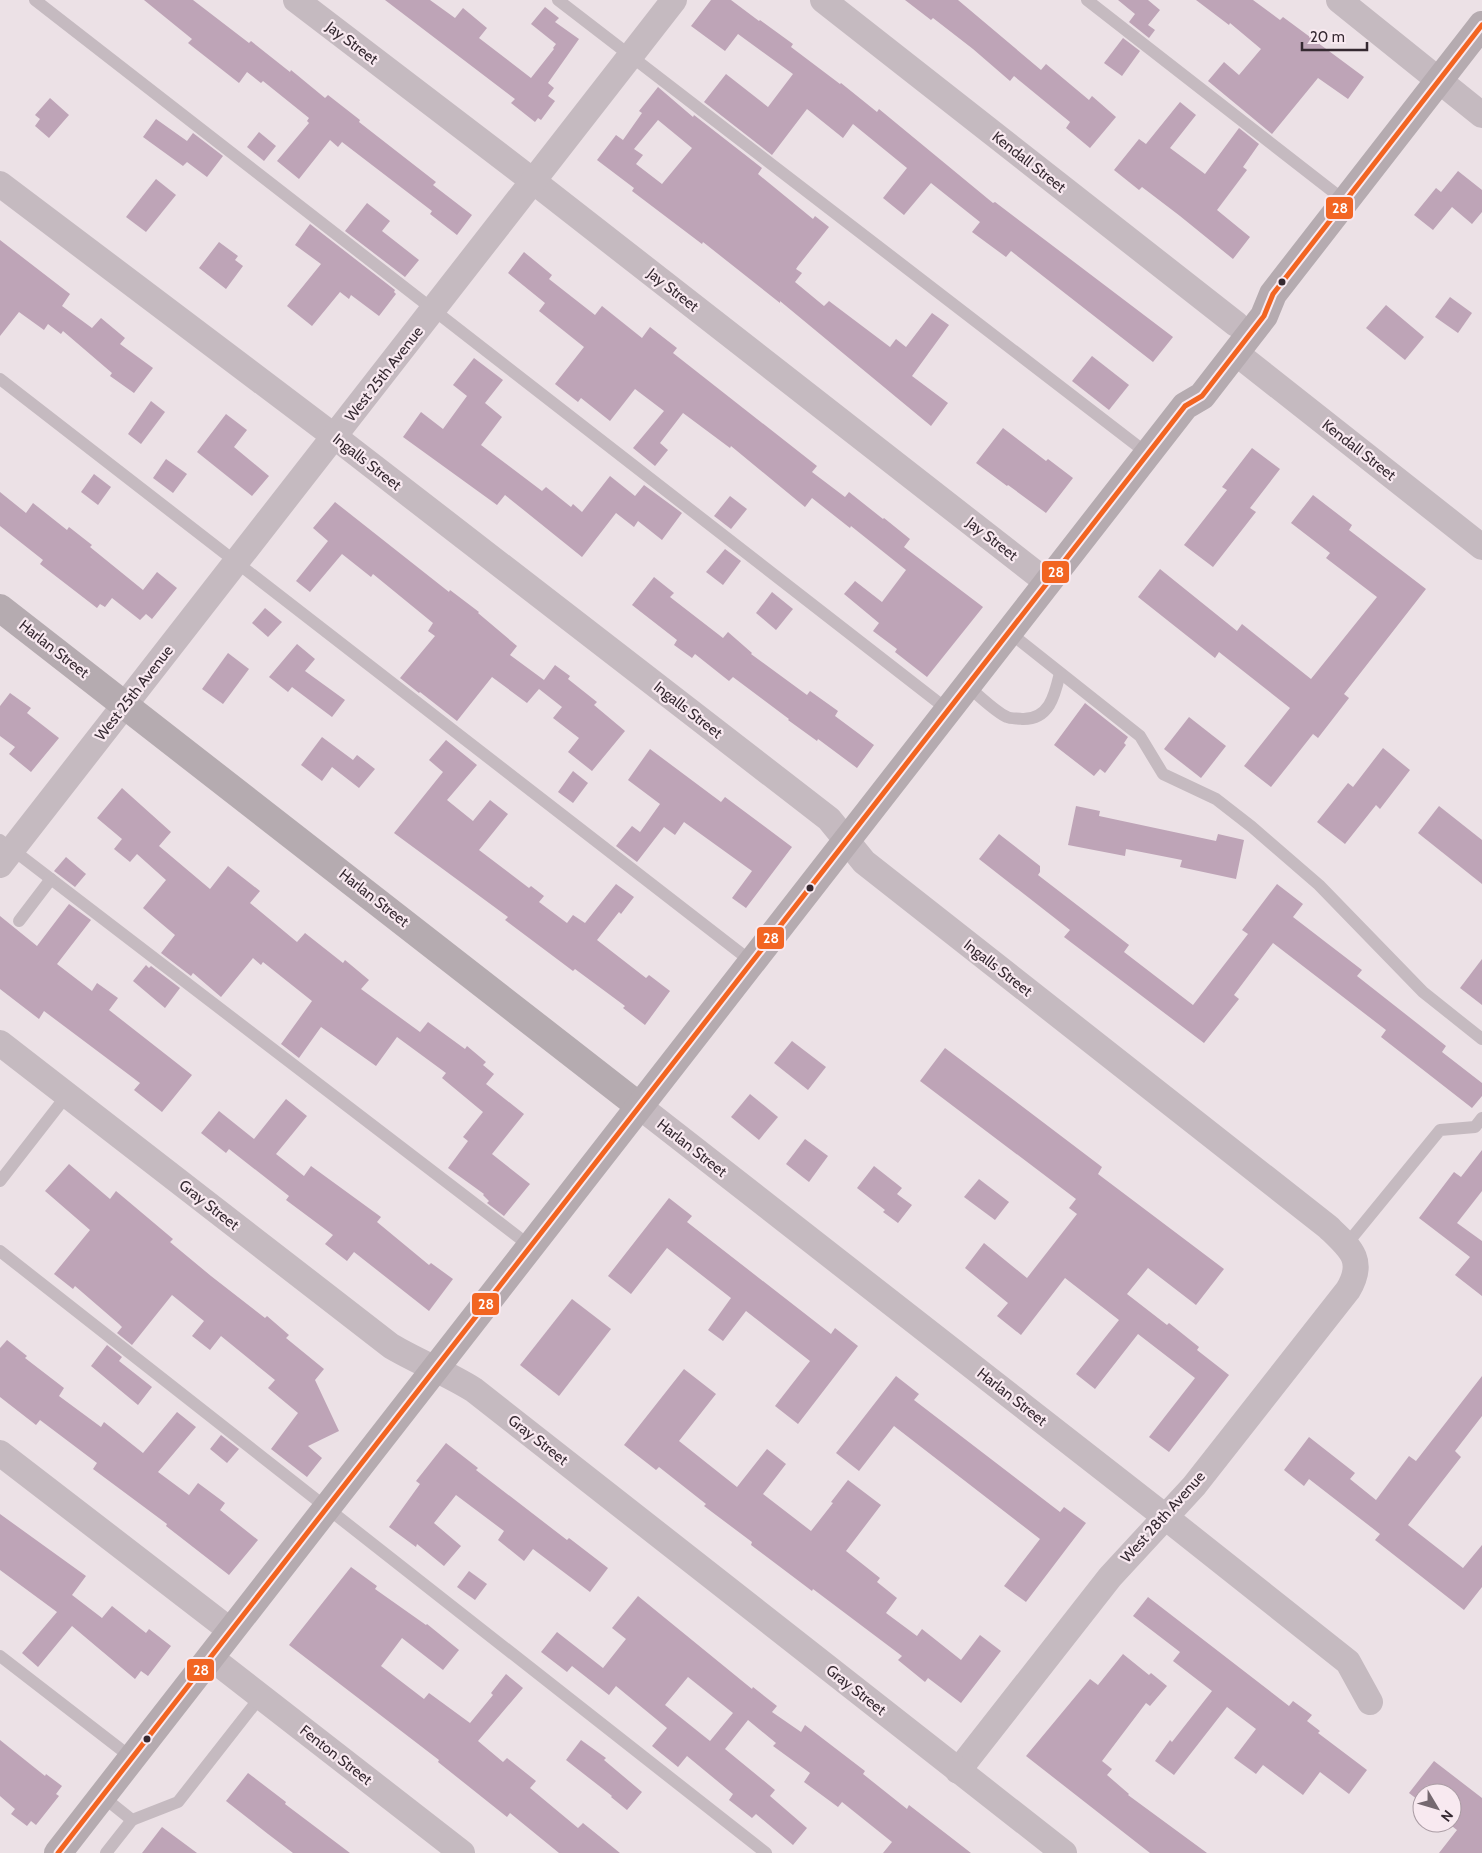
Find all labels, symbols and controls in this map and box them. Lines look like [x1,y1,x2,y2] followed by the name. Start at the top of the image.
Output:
[322,17,381,68] street label: Jay Street
[1302,20,1367,52] scale bar
[1310,28,1345,46] text: 20 m
[989,128,1069,196] street label: Kendall Street
[1325,196,1354,220] line badge: 28
[1332,199,1348,217] text: 28
[643,264,702,316] street label: Jay Street
[1277,277,1287,287] unlabelled marker
[341,322,427,425] street label: West 25th Avenue
[1319,416,1399,484] street label: Kendall Street
[329,430,405,494] street label: Ingalls Street
[962,513,1021,565] street label: Jay Street
[1041,560,1070,584] line badge: 28
[1048,563,1064,581] text: 28
[16,616,92,682] street label: Harlan Street
[91,641,177,744] street label: West 25th Avenue
[650,678,726,742] street label: Ingalls Street
[336,865,412,931] street label: Harlan Street
[805,883,815,893] unlabelled marker
[756,926,785,950] line badge: 28
[763,929,779,947] text: 28
[960,936,1036,1000] street label: Ingalls Street
[654,1115,730,1181] street label: Harlan Street
[175,1176,243,1234] street label: Gray Street
[471,1292,500,1316] line badge: 28
[478,1295,494,1313] text: 28
[974,1364,1050,1430] street label: Harlan Street
[504,1411,572,1469] street label: Gray Street
[1117,1467,1209,1566] street label: West 28th Avenue
[186,1658,215,1682] line badge: 28
[193,1661,209,1679] text: 28
[822,1661,890,1719] street label: Gray Street
[296,1721,376,1789] street label: Fenton Street
[142,1734,152,1744] unlabelled marker
[1412,1783,1462,1833] north arrow
[1437,1807,1457,1825] text: N

